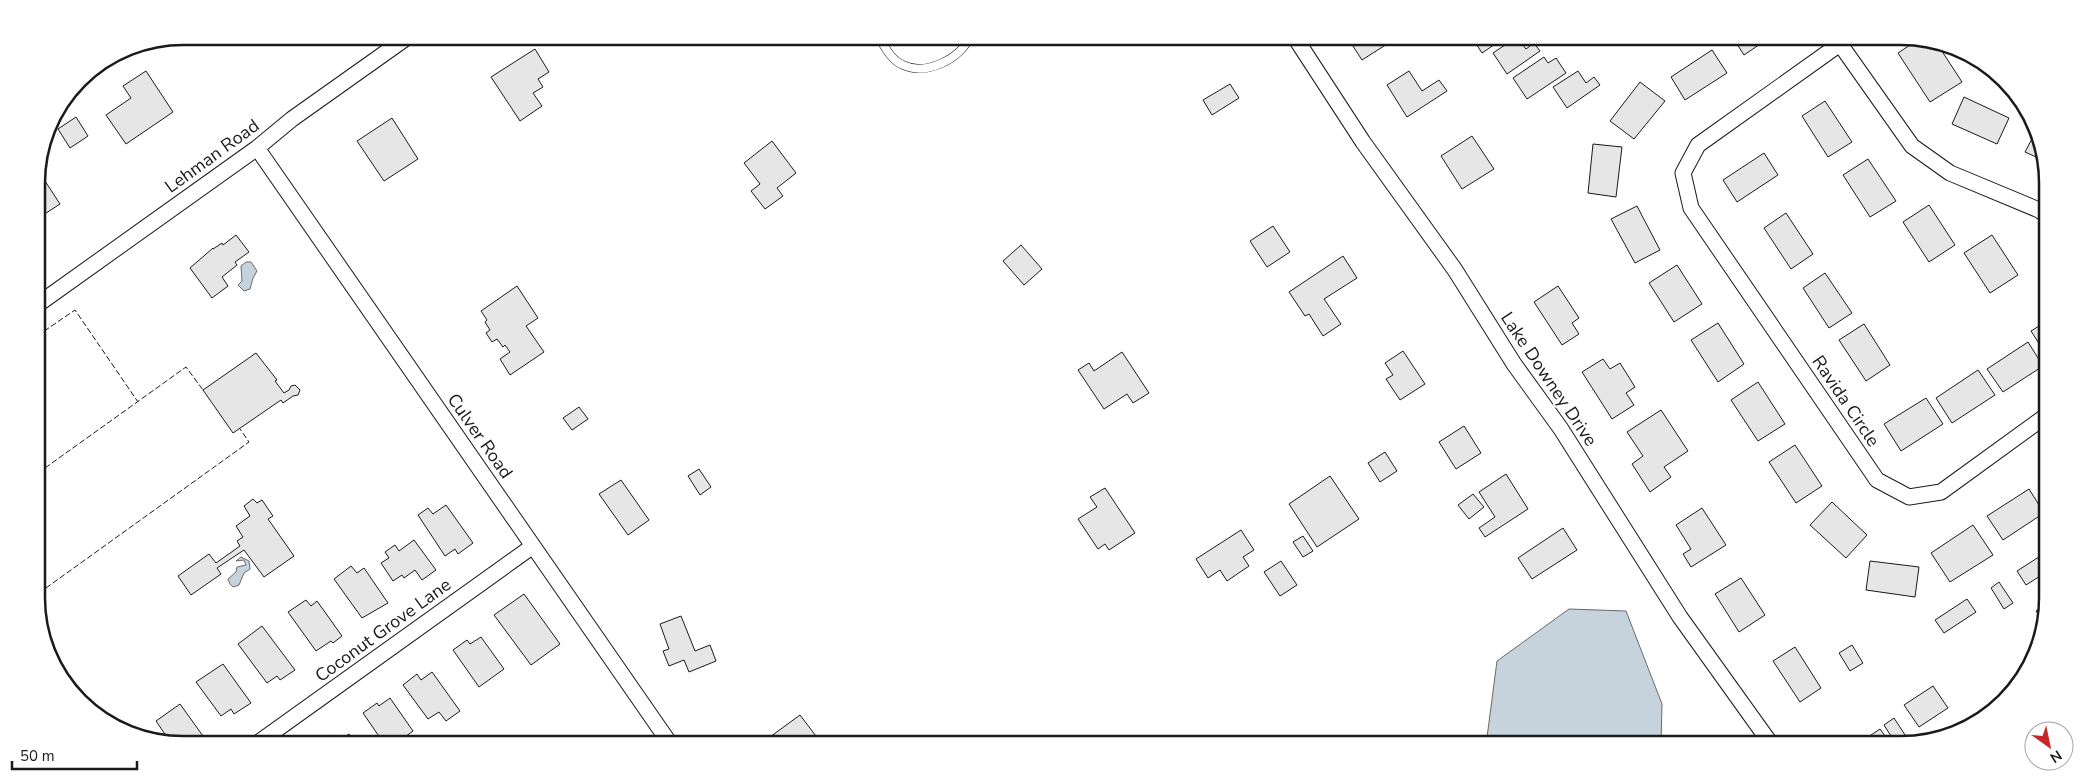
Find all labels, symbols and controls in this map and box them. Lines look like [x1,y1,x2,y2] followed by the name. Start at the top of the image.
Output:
[160,114,264,198] street label: Lehman Road
[1495,307,1603,451] street label: Lake Downey Drive
[1807,351,1885,451] street label: Ravida Circle
[442,389,518,483] street label: Culver Road
[310,572,456,688] street label: Coconut Grove Lane
[2024,721,2074,771] north arrow
[12,738,138,770] scale bar
[20,746,55,766] text: 50 m
[2046,746,2065,767] text: N

